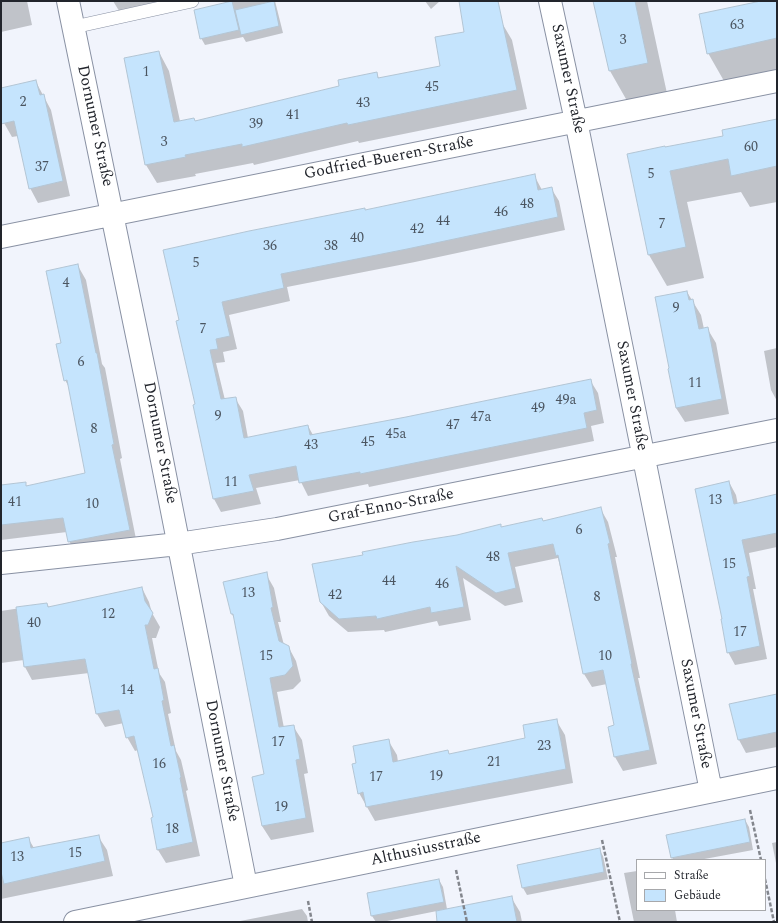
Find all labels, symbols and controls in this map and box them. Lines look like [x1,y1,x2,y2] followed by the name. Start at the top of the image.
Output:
[730,18,744,34] house number: 63
[546,22,588,136] street label: Saxumer Straße
[620,33,626,49] house number: 3
[72,63,116,189] street label: Dornumer Straße
[143,65,149,81] house number: 1
[425,80,439,96] house number: 45
[20,95,26,111] house number: 2
[356,96,370,112] house number: 43
[286,108,300,124] house number: 41
[249,117,263,133] house number: 39
[303,133,475,185] street label: Godfried-Bueren-Straße
[161,135,167,151] house number: 3
[744,140,758,156] house number: 60
[35,160,49,176] house number: 37
[648,167,654,183] house number: 5
[520,197,534,213] house number: 48
[494,205,508,221] house number: 46
[436,214,450,230] house number: 44
[659,217,665,233] house number: 7
[410,222,424,238] house number: 42
[350,231,364,247] house number: 40
[263,239,277,255] house number: 36
[324,239,338,255] house number: 38
[193,256,199,272] house number: 5
[63,276,69,292] house number: 4
[673,301,679,317] house number: 9
[200,322,206,338] house number: 7
[611,339,651,453] street label: Saxumer Straße
[78,355,84,371] house number: 6
[688,376,702,392] house number: 11
[138,380,180,506] street label: Dornumer Straße
[556,393,576,409] house number: 49a
[531,401,545,417] house number: 49
[215,409,221,425] house number: 9
[471,410,491,426] house number: 47a
[446,418,460,434] house number: 47
[91,422,97,438] house number: 8
[386,427,406,443] house number: 45a
[361,435,375,451] house number: 45
[304,438,318,454] house number: 43
[224,475,238,491] house number: 11
[327,485,455,529] street label: Graf-Enno-Straße
[708,493,722,509] house number: 13
[8,495,22,511] house number: 41
[85,497,99,513] house number: 10
[576,523,582,539] house number: 6
[486,550,500,566] house number: 48
[722,557,736,573] house number: 15
[382,574,396,590] house number: 44
[435,577,449,593] house number: 46
[241,586,255,602] house number: 13
[328,588,342,604] house number: 42
[594,590,600,606] house number: 8
[101,607,115,623] house number: 12
[27,616,41,632] house number: 40
[733,625,747,641] house number: 17
[259,649,273,665] house number: 15
[598,649,612,665] house number: 10
[675,657,715,771] street label: Saxumer Straße
[120,683,134,699] house number: 14
[200,698,242,824] street label: Dornumer Straße
[271,735,285,751] house number: 17
[537,739,551,755] house number: 23
[487,755,501,771] house number: 21
[152,757,166,773] house number: 16
[429,769,443,785] house number: 19
[369,770,383,786] house number: 17
[274,800,288,816] house number: 19
[165,822,179,838] house number: 18
[369,829,483,871] street label: Althusiusstraße
[68,846,82,862] house number: 15
[10,850,24,866] house number: 13
[636,859,766,911] legend
[674,866,709,885] text: Straße
[674,886,721,905] text: Gebäude

